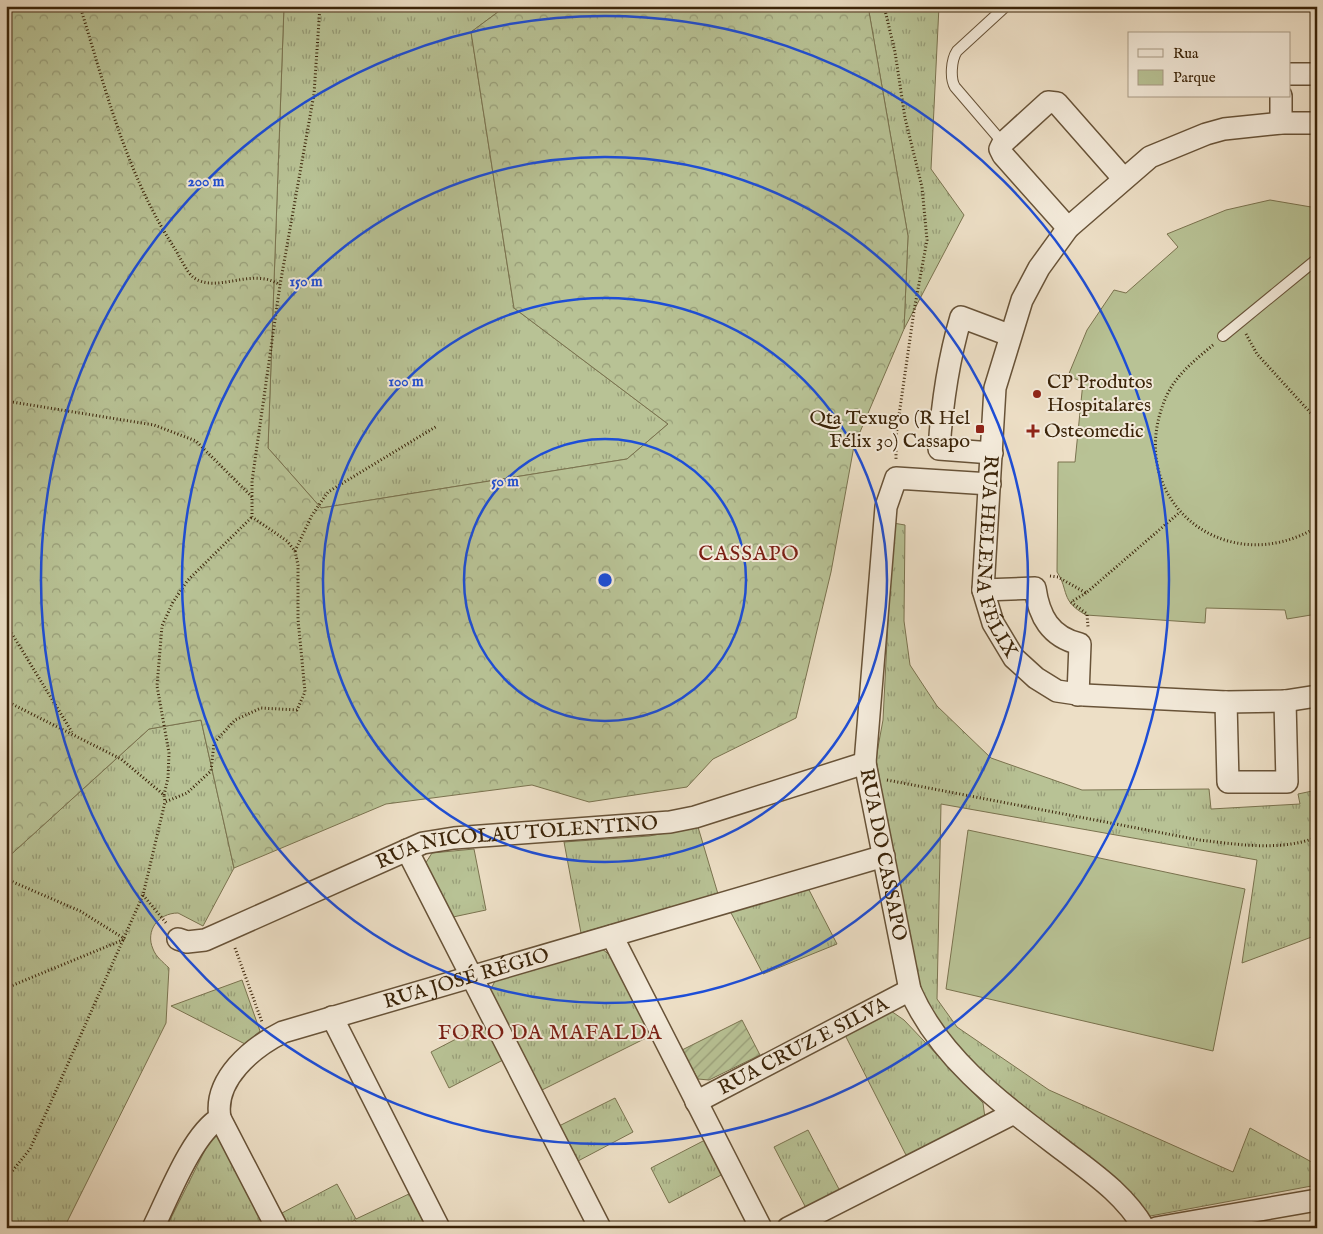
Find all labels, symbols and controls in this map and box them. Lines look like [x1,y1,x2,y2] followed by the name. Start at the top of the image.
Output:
[1128,32,1290,98] legend
[1173,44,1199,63] text: Rua
[1173,68,1216,87] text: Parque
[188,172,225,191] text: 200 m
[289,272,323,291] text: 150 m
[1047,370,1153,418] place label: CP Produtos Hospitalares
[388,372,424,391] text: 100 m
[1031,388,1043,400] marker: CP Produtos Hospitalares
[810,406,971,454] place label: Qta Texugo (R Hel Félix 30) Cassapo
[1044,419,1144,444] place label: Osteomedic
[974,423,986,435] marker: Qta Texugo (R Hel Félix 30) Cassapo
[1026,424,1040,438] marker: Osteomedic
[970,454,1023,662] street label: RUA HELENA FÉLIX
[491,472,519,491] text: 50 m
[698,541,800,568] district label: CASSAPO
[596,571,614,589] centre of rings
[854,766,912,943] street label: RUA DO CASSAPO
[372,810,659,875] street label: RUA NICOLAU TOLENTINO
[381,942,552,1014] street label: RUA JOSÉ RÉGIO
[714,991,893,1101] street label: RUA CRUZ E SILVA
[438,1020,662,1047] district label: FORO DA MAFALDA

